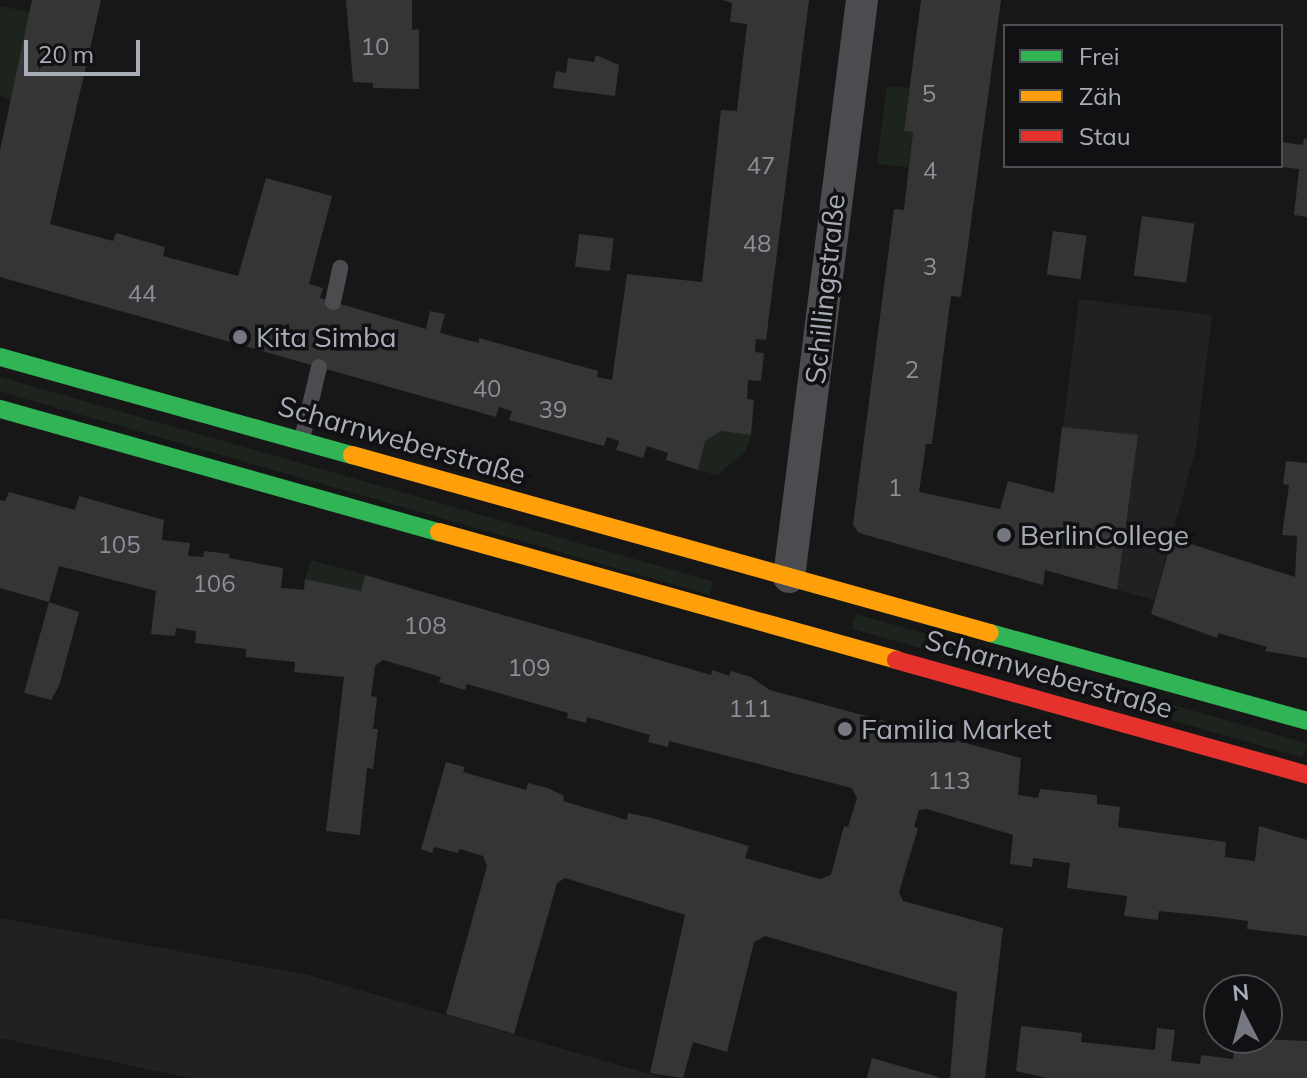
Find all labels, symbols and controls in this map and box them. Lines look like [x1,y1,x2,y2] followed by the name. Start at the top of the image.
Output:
[28,24,144,74] scale bar
[1003,24,1283,168] legend
[361,33,389,61] house number: 10
[38,39,94,69] text: 20 m
[1079,41,1120,71] text: Frei
[922,80,936,108] house number: 5
[1079,81,1122,111] text: Zäh
[1079,121,1131,151] text: Stau
[747,152,775,180] house number: 47
[923,157,937,185] house number: 4
[798,192,852,386] street label: Schillingstraße
[743,230,771,258] house number: 48
[923,253,937,281] house number: 3
[128,280,156,308] house number: 44
[256,320,397,354] place label: Kita Simba
[231,328,249,346] marker: Kita Simba
[905,356,919,384] house number: 2
[473,375,501,403] house number: 40
[274,389,530,491] street label: Scharnweberstraße
[539,396,567,424] house number: 39
[888,474,902,502] house number: 1
[1020,518,1189,552] place label: BerlinCollege
[995,526,1013,544] marker: BerlinCollege
[97,531,141,559] house number: 105
[192,570,236,598] house number: 106
[403,612,447,640] house number: 108
[921,623,1177,725] street label: Scharnweberstraße
[507,654,551,682] house number: 109
[728,695,772,723] house number: 111
[861,712,1052,746] place label: Familia Market
[836,720,854,738] marker: Familia Market
[927,767,971,795] house number: 113
[1203,974,1283,1054] north arrow
[1231,977,1250,1007] text: N

